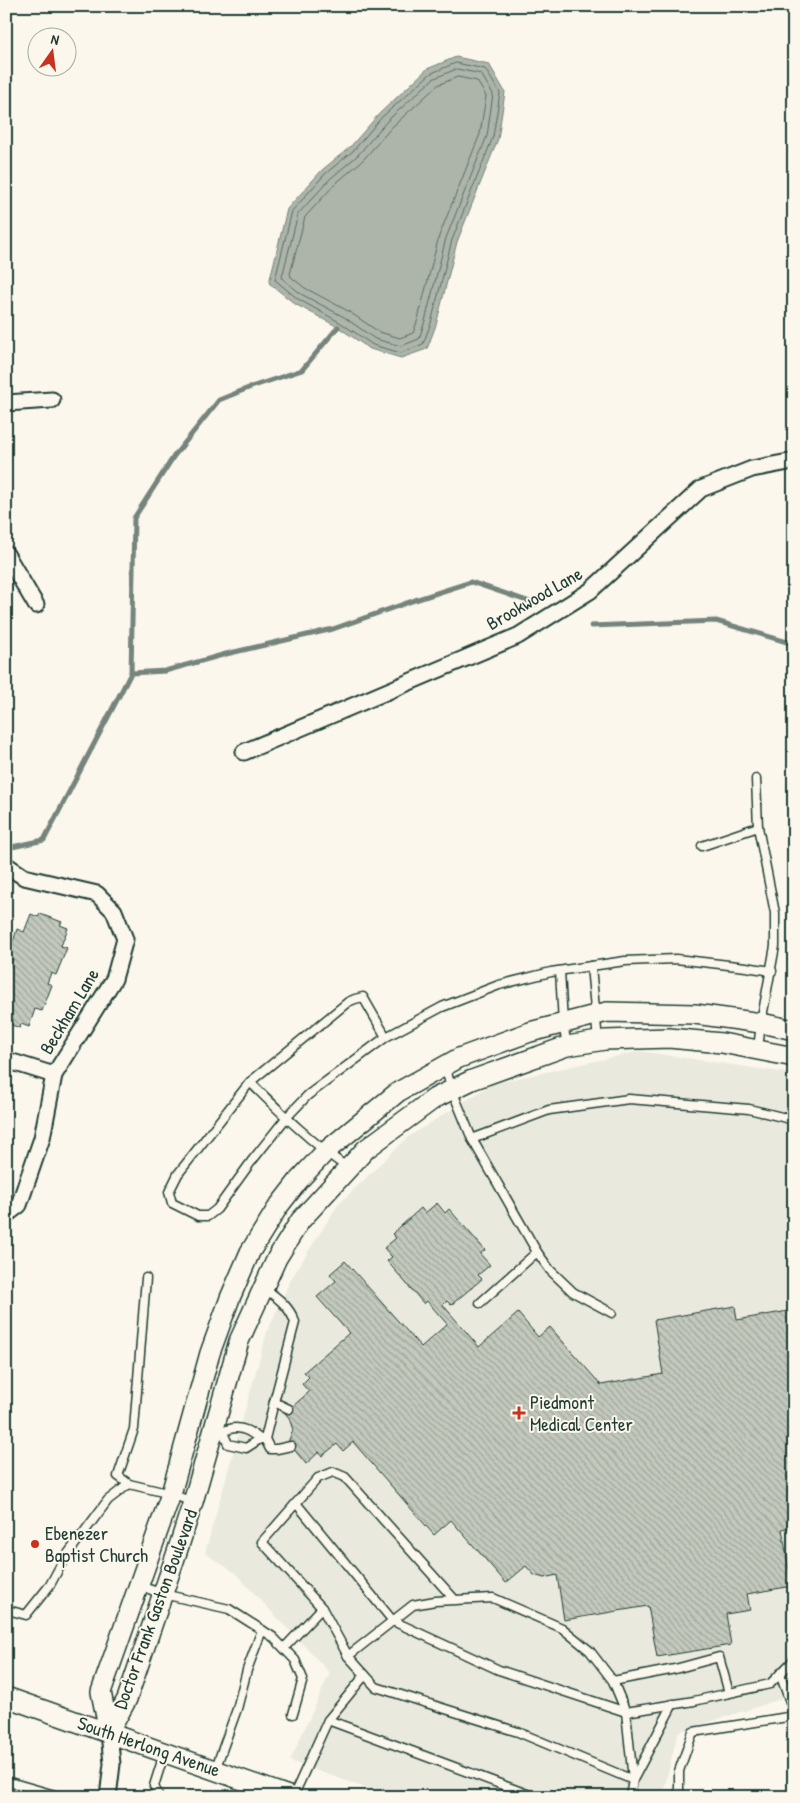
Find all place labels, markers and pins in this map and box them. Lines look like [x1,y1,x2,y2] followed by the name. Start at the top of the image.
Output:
[530,1389,633,1437] place label: Piedmont Medical Center
[512,1406,526,1420] marker: Piedmont Medical Center
[45,1520,148,1568] place label: Ebenezer Baptist Church
[29,1538,41,1550] marker: Ebenezer Baptist Church

